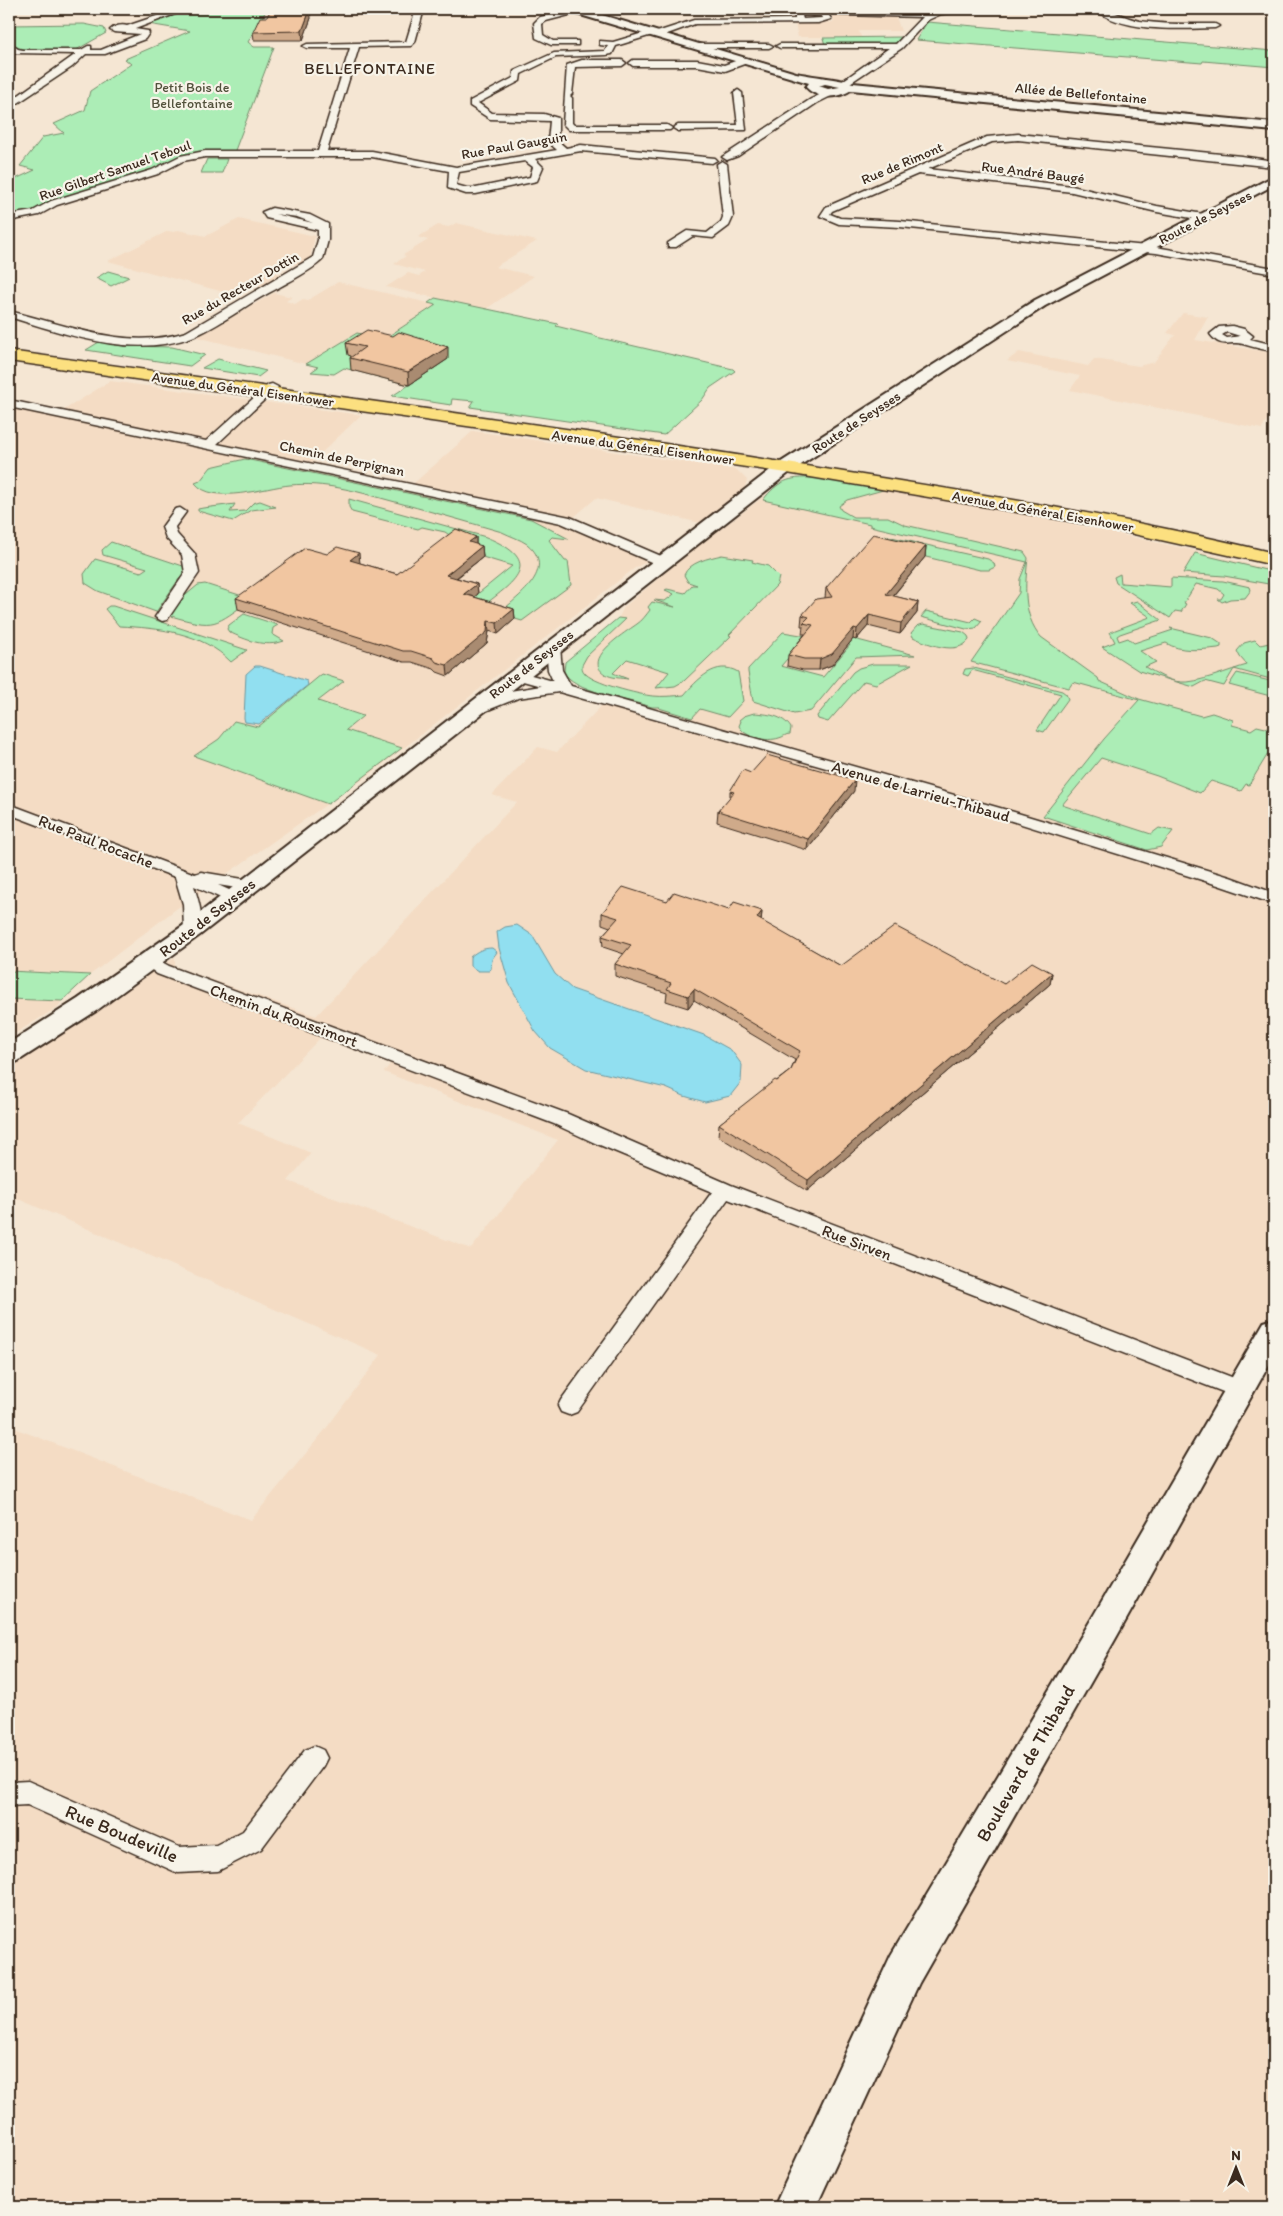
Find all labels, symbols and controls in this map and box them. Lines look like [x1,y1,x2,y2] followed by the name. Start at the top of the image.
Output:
[304,59,436,78] district label: BELLEFONTAINE
[151,79,233,112] park label: Petit Bois de Bellefontaine
[1014,79,1148,108] street label: Allée de Bellefontaine
[460,128,568,163] street label: Rue Paul Gauguin
[37,136,193,204] street label: Rue Gilbert Samuel Teboul
[859,139,946,188] street label: Rue de Rimont
[980,158,1086,187] street label: Rue André Baugé
[1156,187,1255,248] street label: Route de Seysses
[179,248,302,329] street label: Rue du Recteur Dottin
[151,368,336,411] street label: Avenue du Général Eisenhower
[809,387,904,457] street label: Route de Seysses
[551,426,736,469] street label: Avenue du Général Eisenhower
[278,437,406,480] street label: Chemin de Perpignan
[951,487,1136,536] street label: Avenue du Général Eisenhower
[486,626,577,703] street label: Route de Seysses
[830,757,1012,826] street label: Avenue de Larrieu-Thibaud
[36,811,156,872] street label: Rue Paul Rocache
[155,874,259,961] street label: Route de Seysses
[207,980,360,1051] street label: Chemin du Roussimort
[819,1220,894,1264] street label: Rue Sirven
[971,1681,1080,1846] street label: Boulevard de Thibaud
[62,1799,182,1868] street label: Rue Boudeville
[1210,2144,1260,2194] north arrow
[1231,2147,1241,2164] text: N

